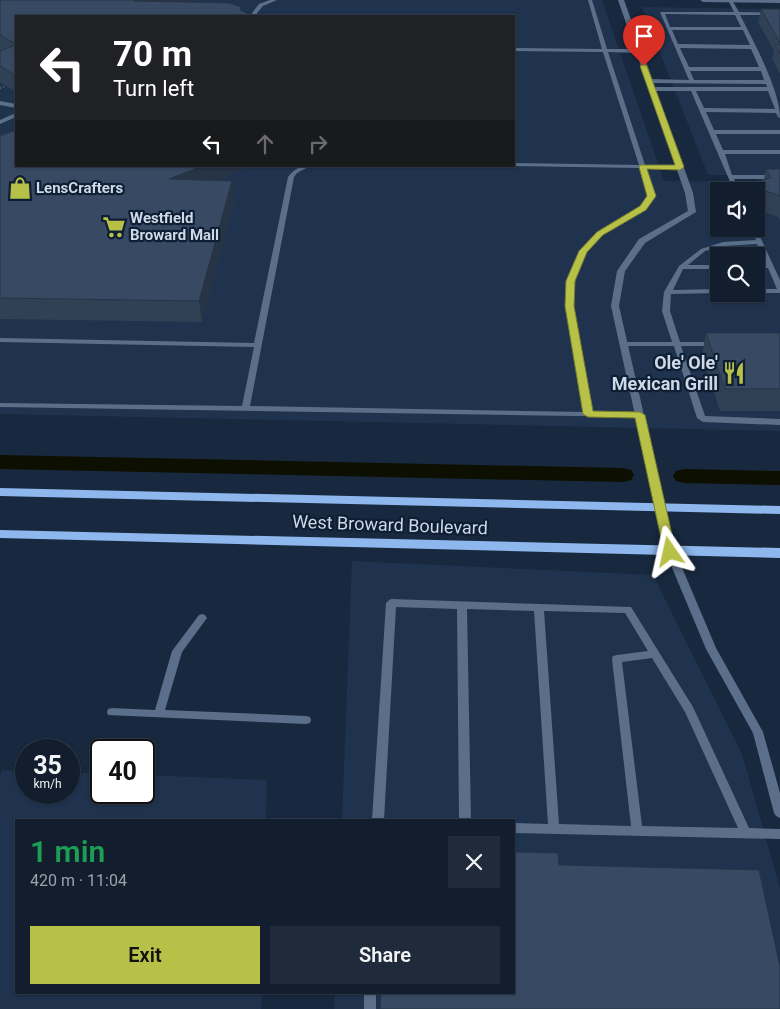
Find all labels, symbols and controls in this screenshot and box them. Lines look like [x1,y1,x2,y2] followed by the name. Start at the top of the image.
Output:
[623,15,665,66] pin
[630,22,658,50] icon: arrive
[113,34,192,75] text: 70 m
[30,35,95,100] icon: left
[113,76,194,101] text: Turn left
[198,130,226,158] icon: left
[251,130,279,158] icon: ahead
[304,130,332,158] icon: right
[7,175,33,201] shop icon: LensCrafters
[36,179,123,197] place label: LensCrafters
[710,182,765,302] map controls
[710,182,765,237] button: sound
[130,209,219,244] place label: Westfield Broward Mall
[101,214,127,240] supermarket icon: Westfield Broward Mall
[710,247,765,302] button: search
[612,352,718,394] place label: Ole' Ole' Mexican Grill
[721,360,747,386] restaurant icon: Ole' Ole' Mexican Grill
[292,511,488,538] street label: West Broward Boulevard
[643,525,695,577] position arrow
[90,739,155,804] speed limit sign: 40
[33,751,62,780] text: 35
[33,777,62,791] text: km/h
[30,834,105,869] text: 1 min
[448,836,500,888] button: close
[30,871,127,890] text: 420 m · 11:04
[30,926,260,984] button: Exit
[270,926,500,984] button: Share

